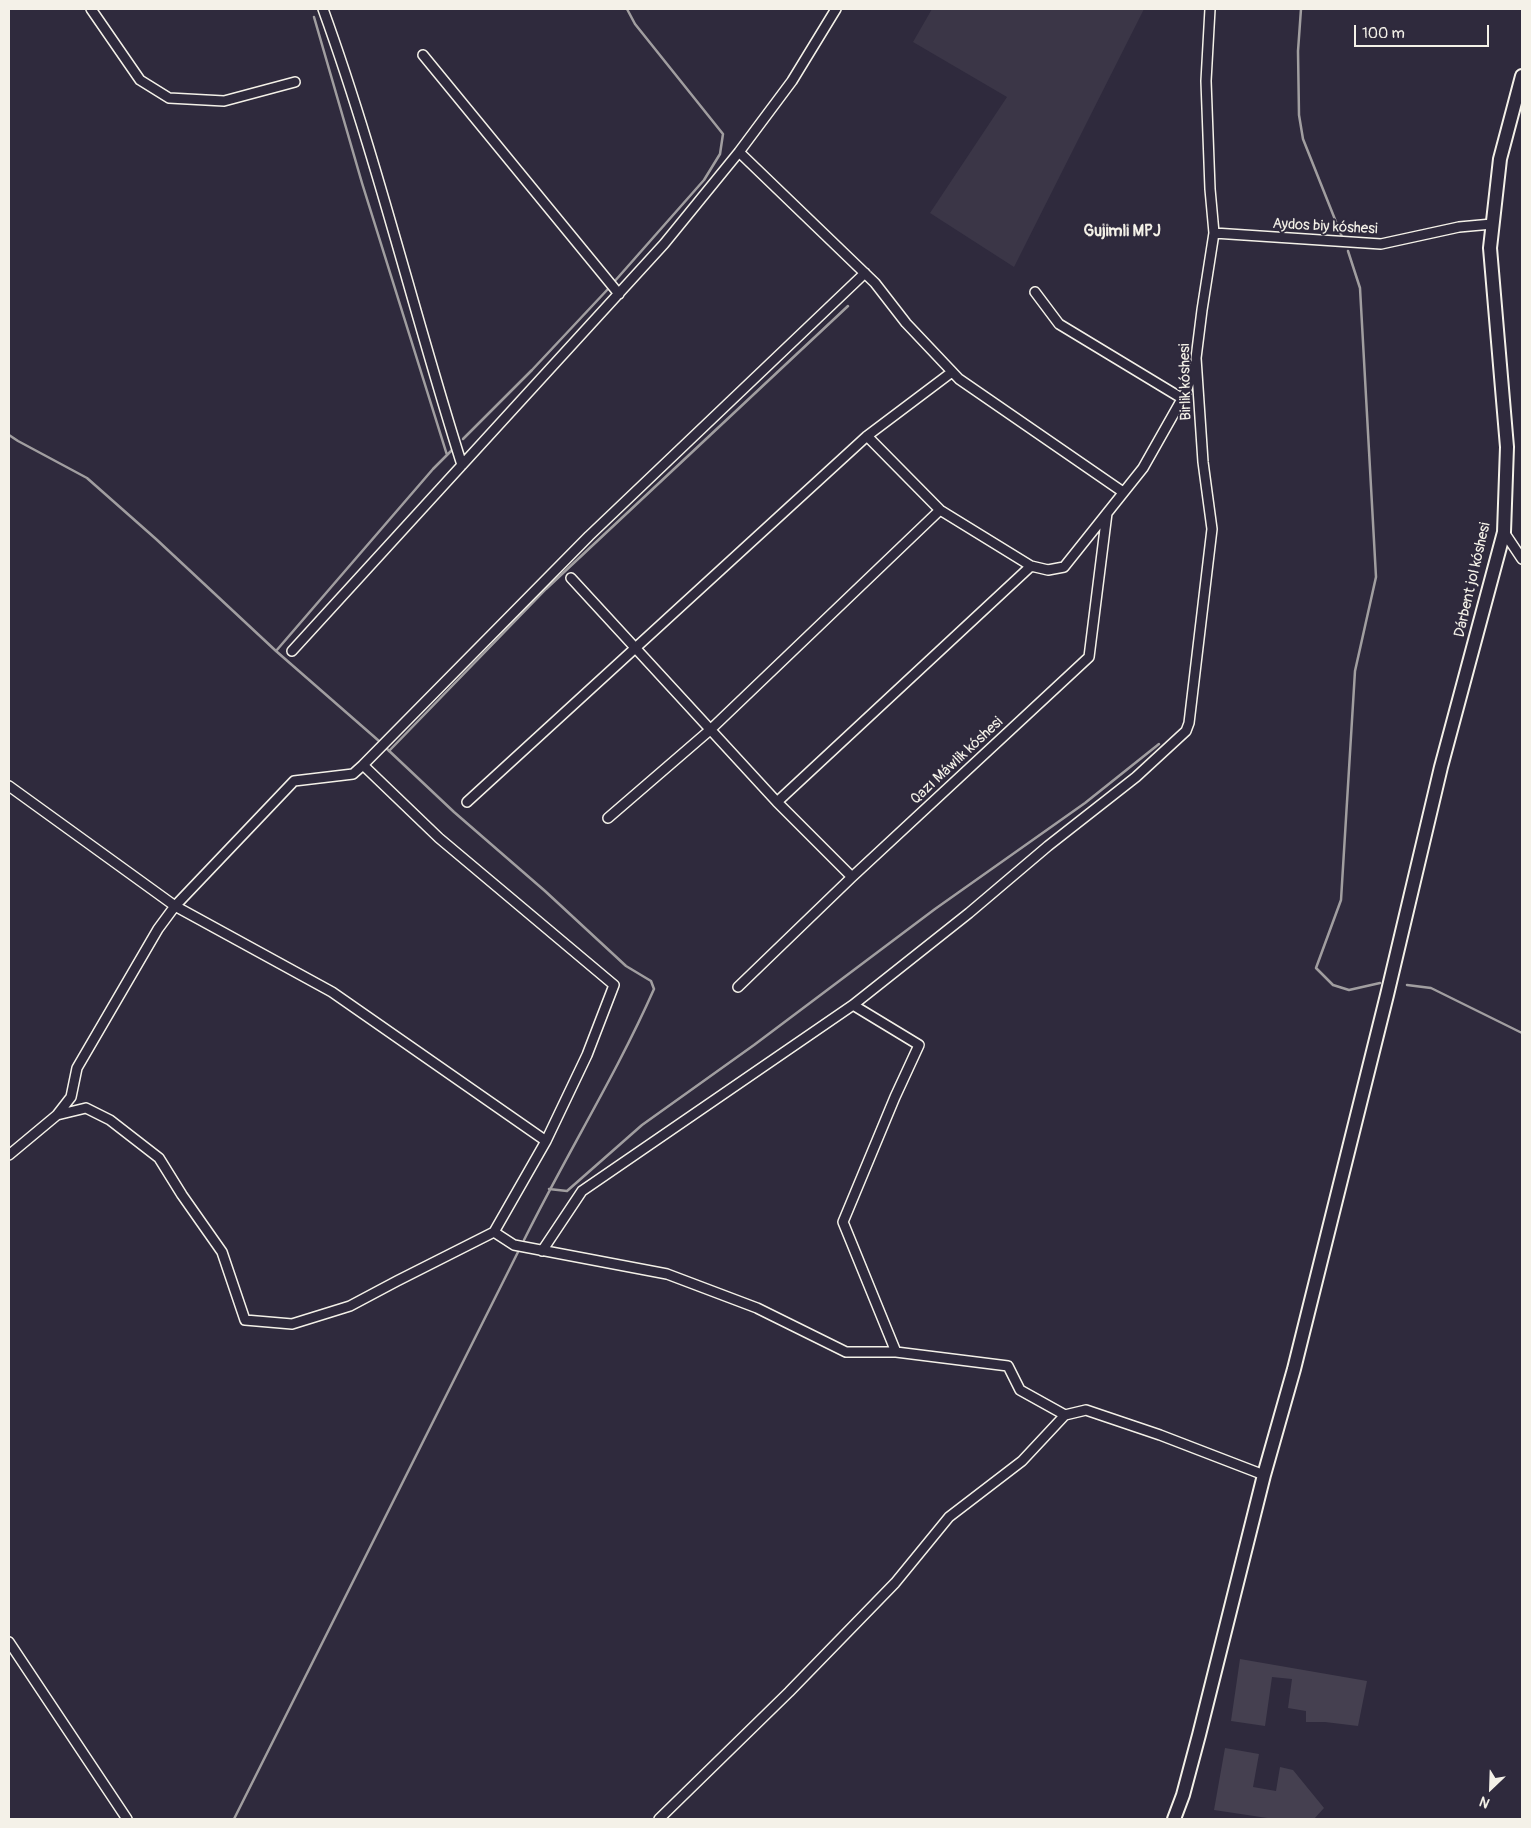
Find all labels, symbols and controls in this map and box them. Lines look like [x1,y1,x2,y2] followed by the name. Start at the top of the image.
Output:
[1356,15,1491,47] scale bar
[1362,24,1405,43] text: 100 m
[1272,215,1378,239] street label: Aydos biy kóshesi
[1083,222,1161,242] district label: Gujimli MPJ
[1176,343,1196,421] street label: Birlik kóshesi
[1451,521,1495,639] street label: Dárbent jol kóshesi
[907,714,1007,808] street label: Qazı Máwlik kóshesi
[1466,1763,1516,1813] north arrow
[1477,1792,1492,1812] text: N

